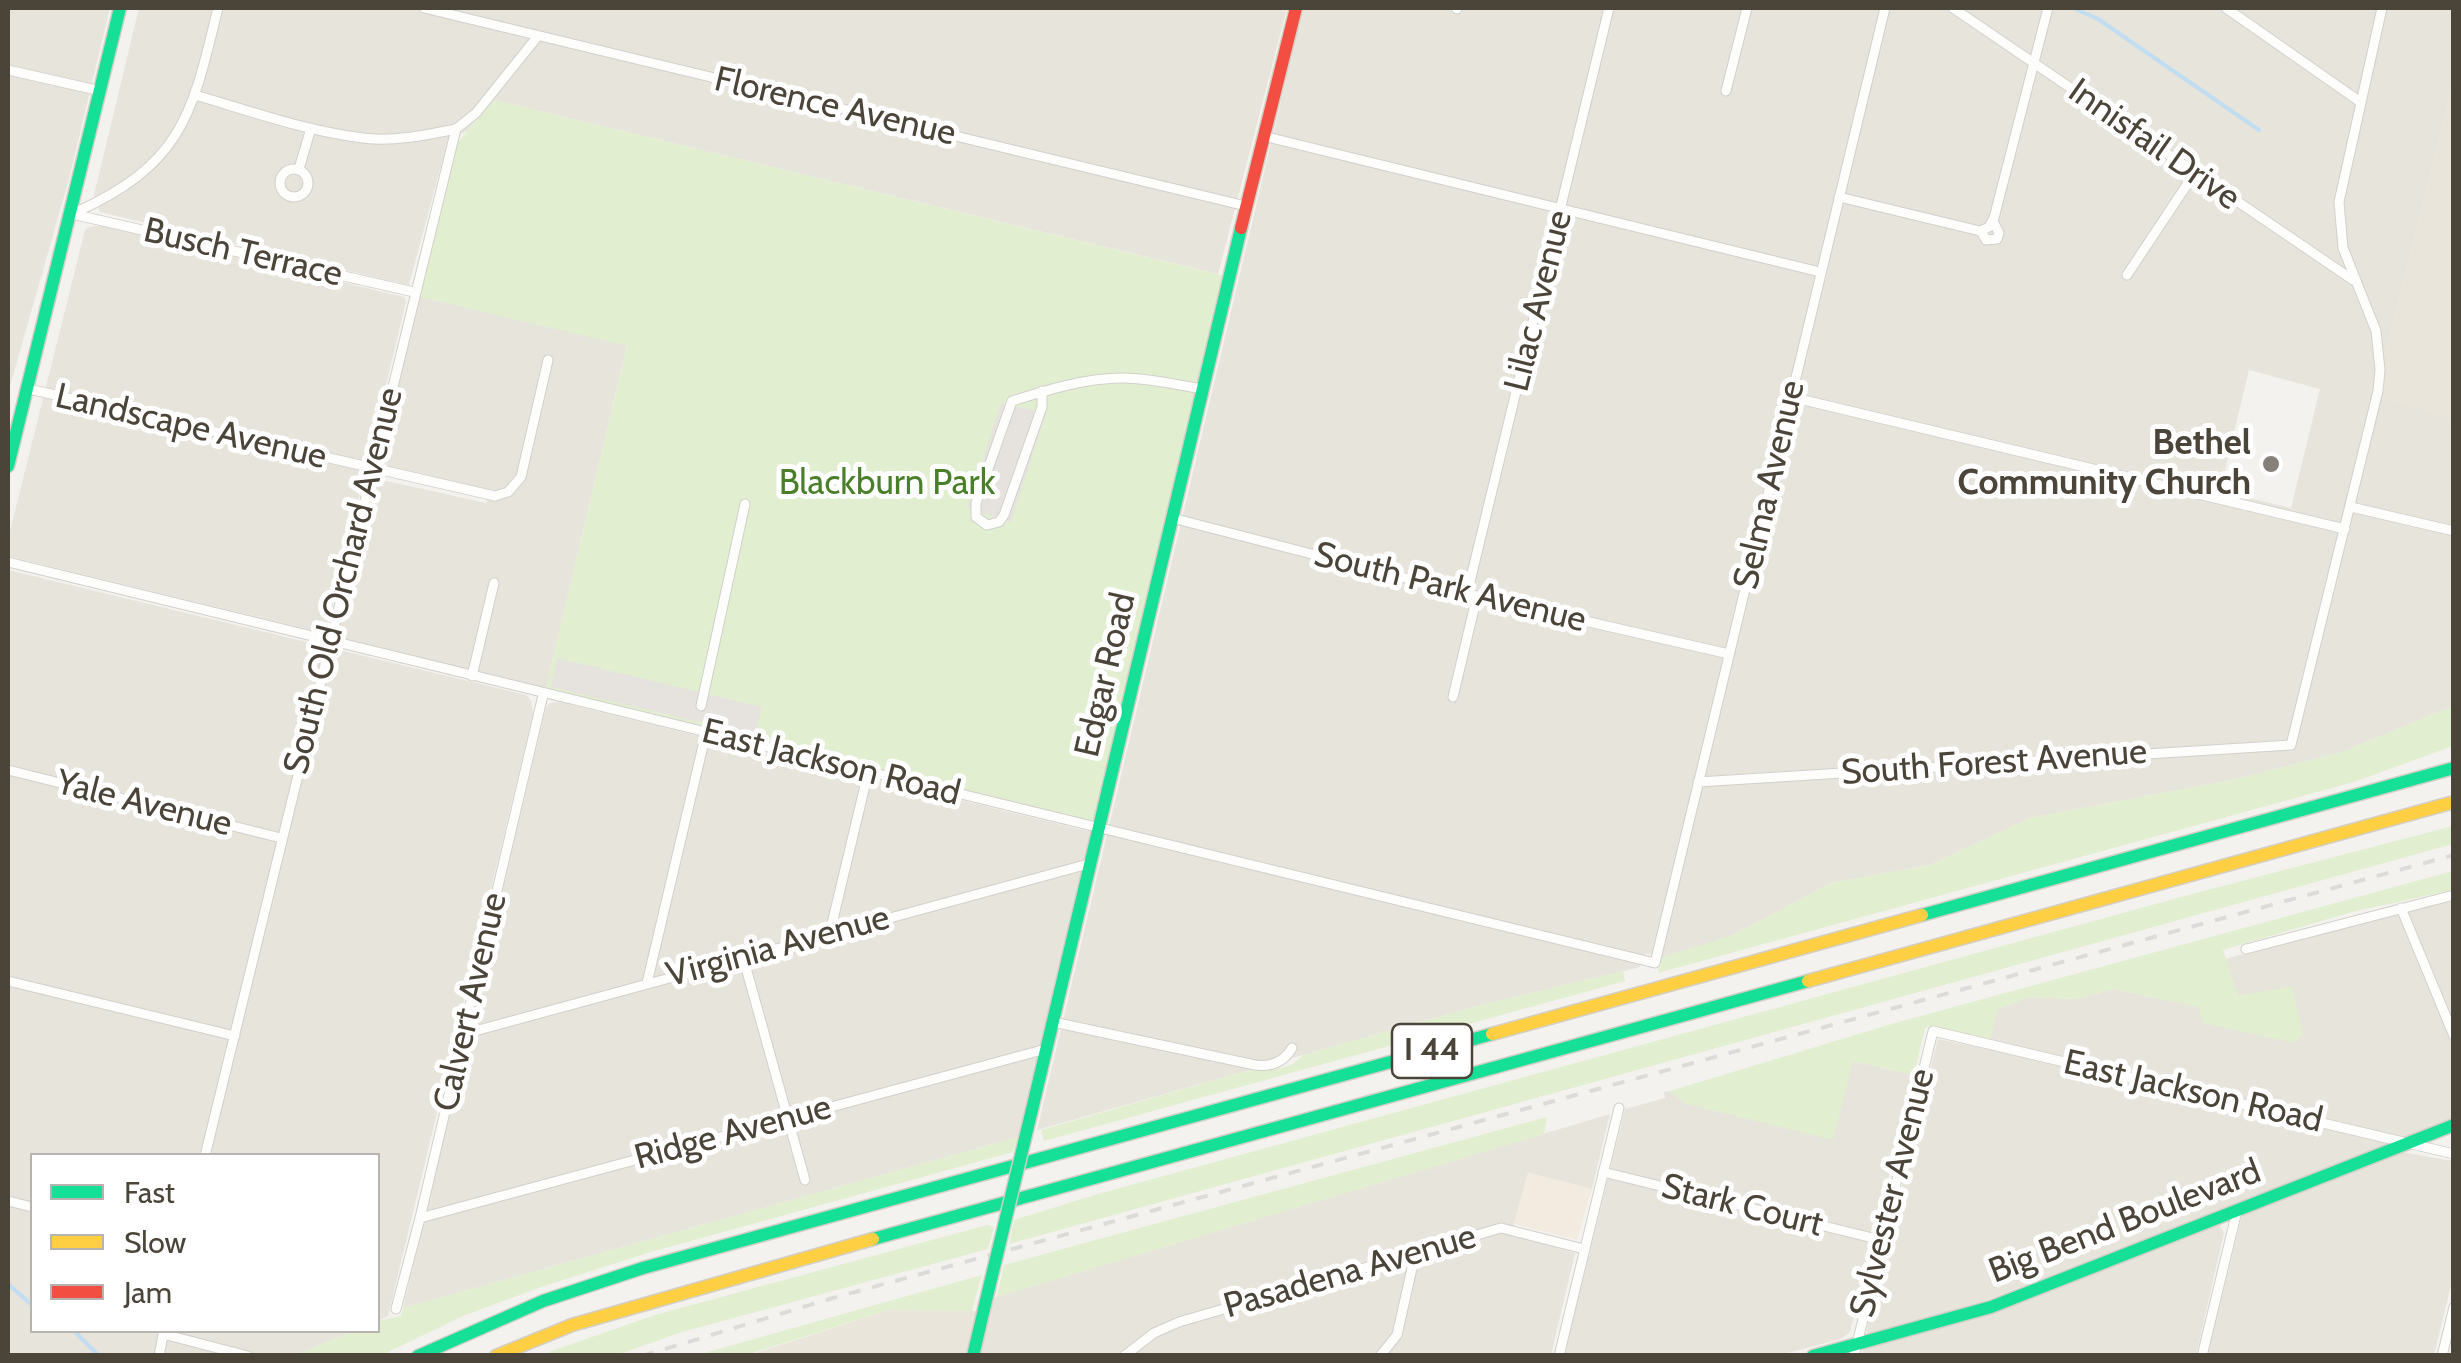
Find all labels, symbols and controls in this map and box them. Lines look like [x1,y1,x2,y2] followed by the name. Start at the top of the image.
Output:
[710,59,960,155] street label: Florence Avenue
[2060,70,2248,220] street label: Innisfail Drive
[1496,206,1582,396] street label: Lilac Avenue
[140,210,346,296] street label: Busch Terrace
[51,375,331,479] street label: Landscape Avenue
[1726,377,1814,593] street label: Selma Avenue
[276,383,412,779] street label: South Old Orchard Avenue
[1957,423,2251,505] place label: Bethel Community Church
[2260,453,2282,475] marker: Bethel Community Church
[779,463,995,505] park label: Blackburn Park
[1310,534,1590,642] street label: South Park Avenue
[1067,589,1145,761] street label: Edgar Road
[698,711,964,815] street label: East Jackson Road
[1840,731,2148,795] street label: South Forest Avenue
[52,762,236,846] street label: Yale Avenue
[425,889,517,1115] street label: Calvert Avenue
[662,897,894,997] street label: Virginia Avenue
[1392,1024,1472,1078] road number: I 44
[2059,1042,2327,1142] street label: East Jackson Road
[1842,1065,1944,1321] street label: Sylvester Avenue
[630,1087,836,1179] street label: Ridge Avenue
[1983,1151,2267,1293] street label: Big Bend Boulevard
[30,1153,380,1333] legend
[1657,1166,1827,1246] street label: Stark Court
[124,1174,175,1211] text: Fast
[1219,1216,1481,1328] street label: Pasadena Avenue
[124,1224,186,1261] text: Slow
[124,1274,172,1311] text: Jam

